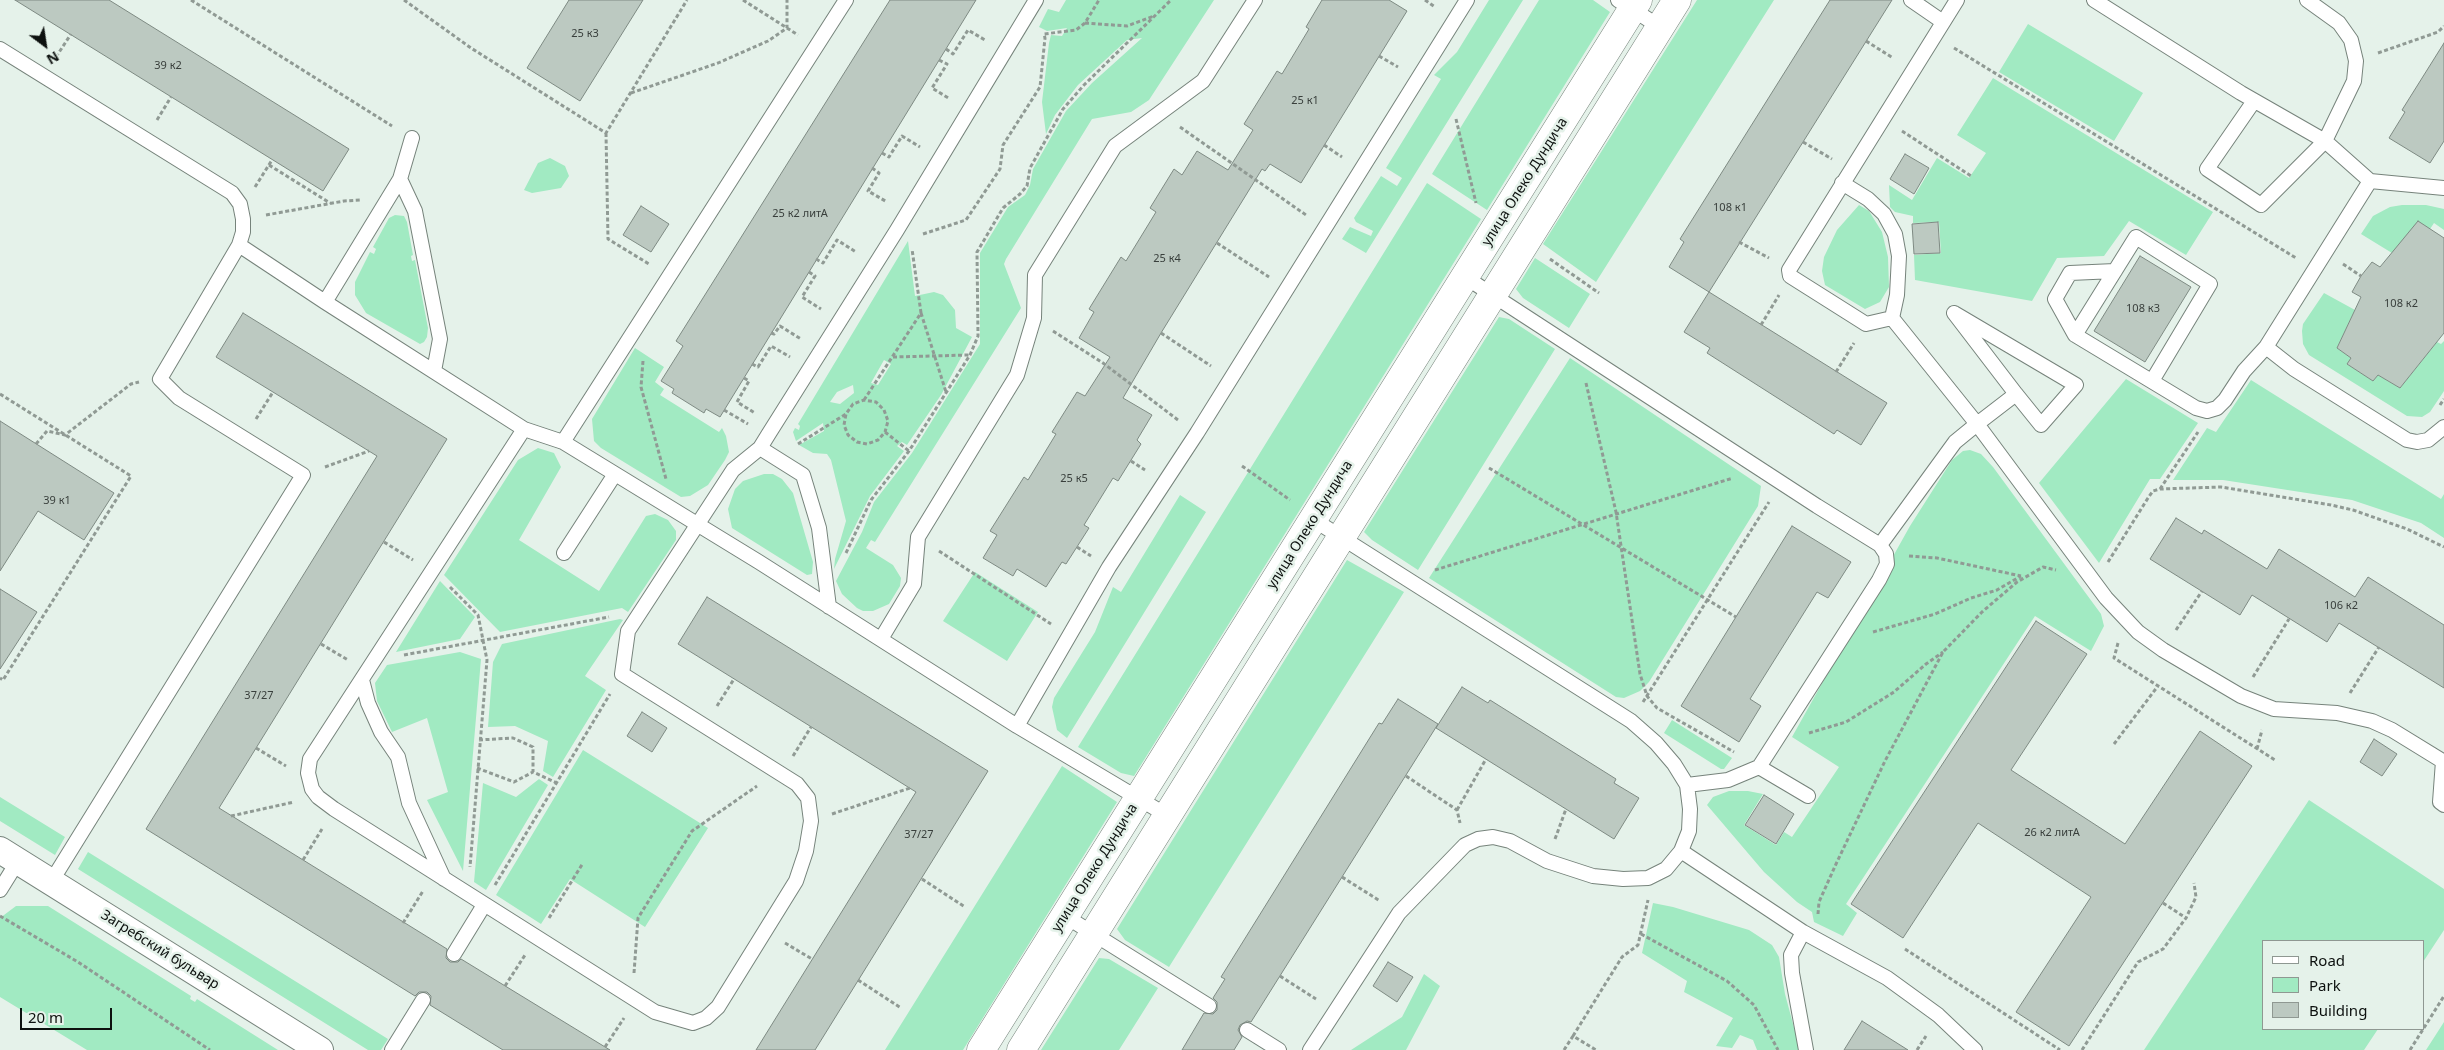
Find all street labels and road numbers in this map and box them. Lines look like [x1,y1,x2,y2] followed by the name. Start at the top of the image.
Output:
[1479,115,1571,249] street label: улица Олеко Дундича
[1264,458,1356,592] street label: улица Олеко Дундича
[1049,801,1141,935] street label: улица Олеко Дундича
[98,907,222,993] street label: Загребский бульвар

